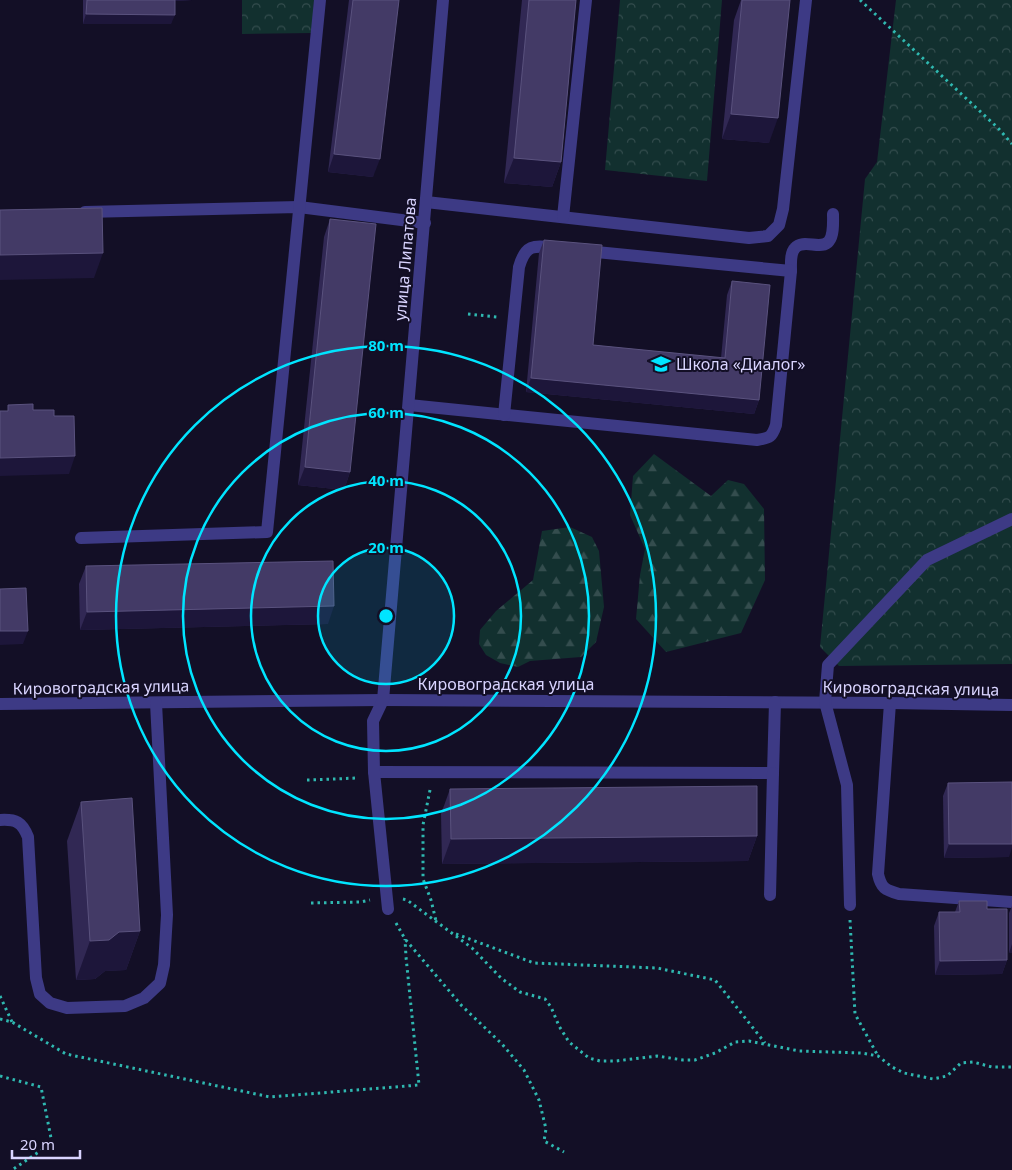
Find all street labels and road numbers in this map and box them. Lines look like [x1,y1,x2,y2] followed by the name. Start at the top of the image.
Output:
[389,196,421,322] street label: улица Липатова
[418,673,594,695] street label: Кировоградская улица
[12,674,190,700] street label: Кировоградская улица
[822,675,1000,701] street label: Кировоградская улица

